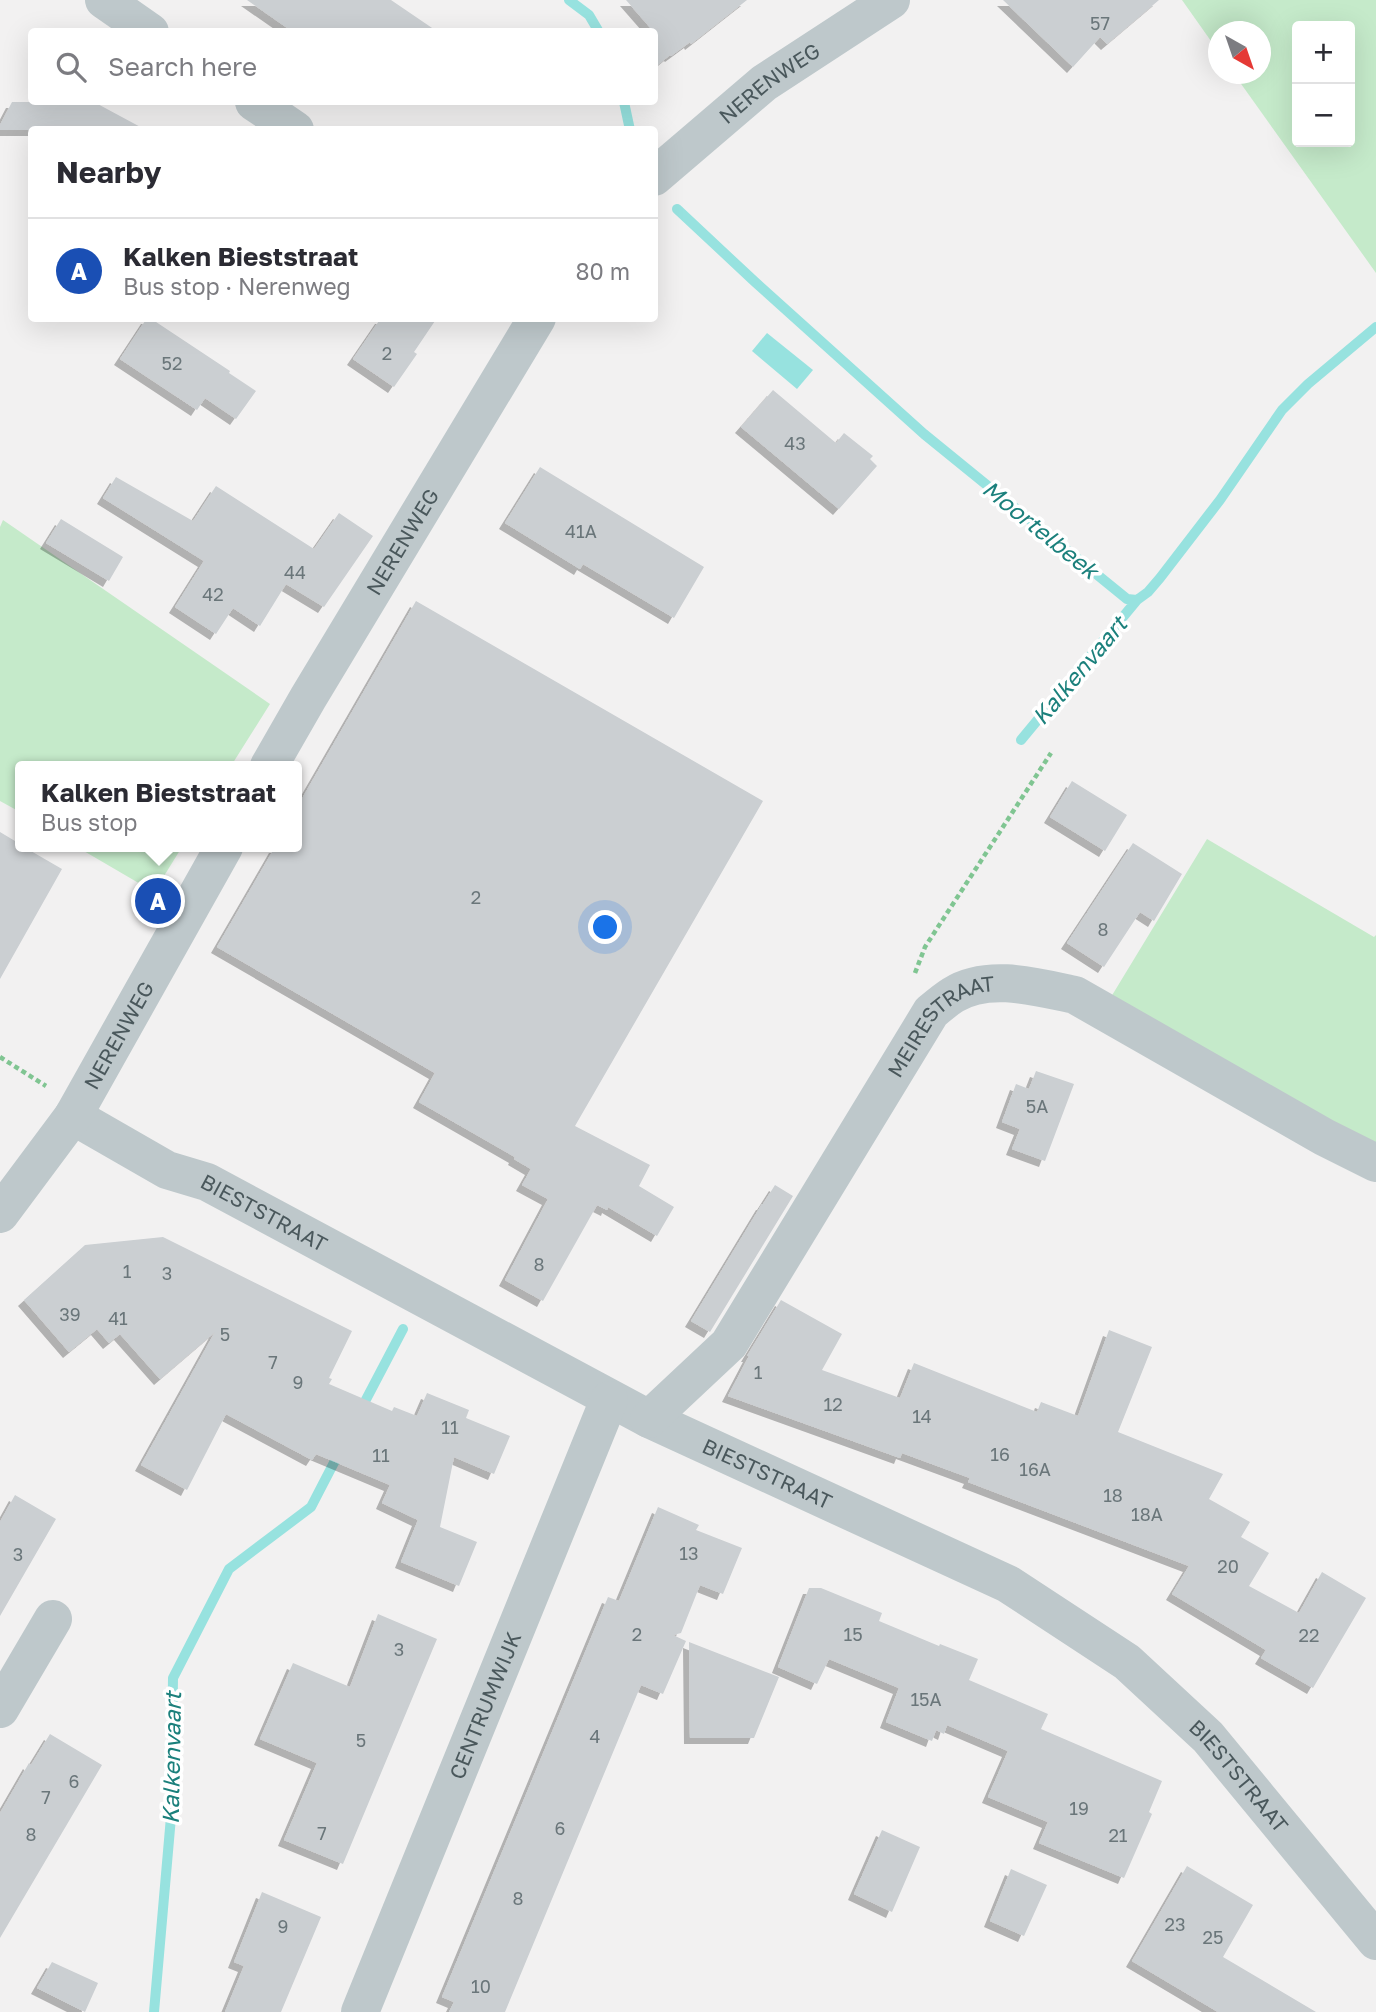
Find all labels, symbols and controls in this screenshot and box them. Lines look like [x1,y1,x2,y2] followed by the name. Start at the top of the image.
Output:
[1090,12,1110,34] house number: 57
[1208,21,1271,84] north arrow
[1292,21,1355,147] map controls
[1292,21,1355,84] button: +
[28,28,658,105] search box
[713,37,825,129] street label: NERENWEG
[52,48,90,86] icon: search
[108,51,257,82] text: Search here
[1292,84,1355,147] button: −
[56,154,161,190] text: Nearby
[123,241,358,272] text: Kalken Bieststraat
[71,257,87,285] text: A
[576,257,630,285] text: 80 m
[123,272,351,300] text: Bus stop · Nerenweg
[382,342,392,364] house number: 2
[162,352,182,374] house number: 52
[784,432,806,454] house number: 43
[978,474,1106,585] water label: Moortelbeek
[360,484,444,600] street label: NERENWEG
[565,520,597,542] house number: 41A
[284,561,306,583] house number: 44
[202,583,224,605] house number: 42
[1026,609,1133,730] water label: Kalkenvaart
[15,761,302,852] popup
[41,777,276,808] text: Kalken Bieststraat
[41,808,137,836] text: Bus stop
[135,875,181,927] pin: A
[471,886,481,908] house number: 2
[588,910,622,944] your location
[1098,918,1108,940] house number: 8
[882,970,996,1082] street label: MEIRESTRAAT
[78,977,159,1094] street label: NERENWEG
[1026,1095,1048,1117] house number: 5A
[196,1168,332,1257] street label: BIESTSTRAAT
[534,1253,544,1275] house number: 8
[123,1260,132,1282] house number: 1
[162,1262,172,1284] house number: 3
[59,1303,81,1325] house number: 39
[108,1307,128,1329] house number: 41
[220,1323,230,1345] house number: 5
[268,1351,278,1373] house number: 7
[754,1361,763,1383] house number: 1
[293,1371,303,1393] house number: 9
[823,1393,843,1415] house number: 12
[912,1405,932,1427] house number: 14
[441,1416,459,1438] house number: 11
[698,1432,836,1514] street label: BIESTSTRAAT
[990,1443,1010,1465] house number: 16
[372,1444,390,1466] house number: 11
[1019,1458,1051,1480] house number: 16A
[1103,1484,1123,1506] house number: 18
[1131,1503,1163,1525] house number: 18A
[679,1542,699,1564] house number: 13
[13,1543,23,1565] house number: 3
[1217,1555,1239,1577] house number: 20
[632,1623,642,1645] house number: 2
[843,1623,863,1645] house number: 15
[1299,1624,1319,1646] house number: 22
[443,1628,526,1783] street label: CENTRUMWIJK
[394,1638,404,1660] house number: 3
[910,1688,942,1710] house number: 15A
[156,1690,186,1824] water label: Kalkenvaart
[1184,1714,1294,1838] street label: BIESTSTRAAT
[590,1725,601,1747] house number: 4
[356,1729,366,1751] house number: 5
[69,1770,79,1792] house number: 6
[41,1786,51,1808] house number: 7
[1069,1797,1089,1819] house number: 19
[555,1817,565,1839] house number: 6
[317,1822,327,1844] house number: 7
[26,1823,36,1845] house number: 8
[1108,1824,1128,1846] house number: 21
[513,1887,523,1909] house number: 8
[1165,1913,1185,1935] house number: 23
[278,1915,288,1937] house number: 9
[1203,1926,1223,1948] house number: 25
[471,1975,491,1997] house number: 10

